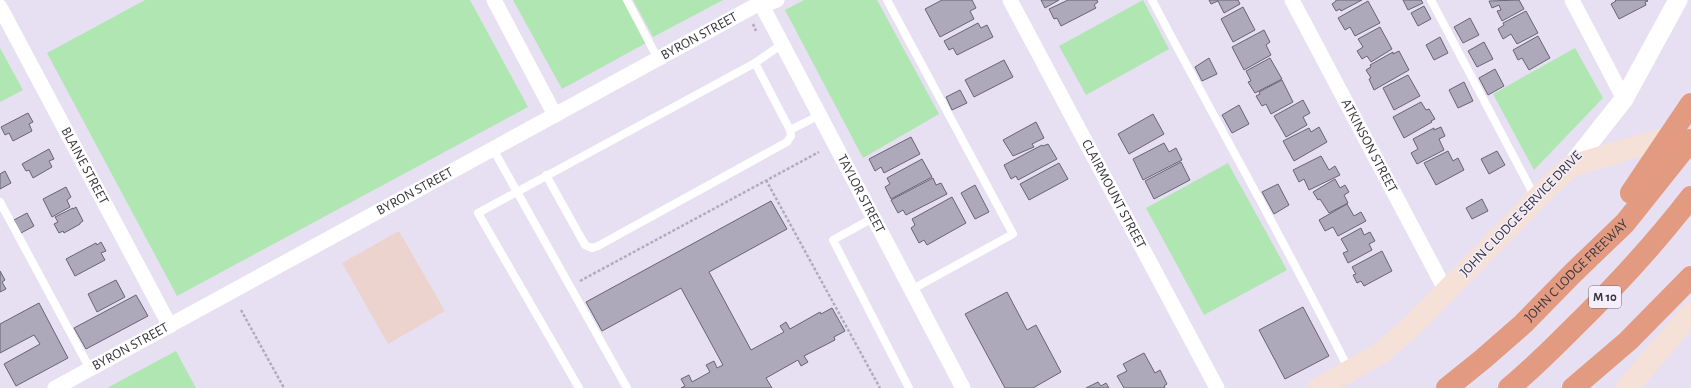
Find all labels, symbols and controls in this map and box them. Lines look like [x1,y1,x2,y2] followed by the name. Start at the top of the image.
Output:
[659,10,740,63] street label: BYRON STREET
[1339,97,1400,195] street label: ATKINSON STREET
[58,125,111,207] street label: BLAINE STREET
[1079,137,1148,251] street label: CLAIRMOUNT STREET
[1458,148,1585,279] street label: JOHN C LODGE SERVICE DRIVE
[835,152,887,236] street label: TAYLOR STREET
[374,165,456,218] street label: BYRON STREET
[1522,216,1631,325] street label: JOHN C LODGE FREEWAY
[1589,286,1621,308] road number: M 10
[90,320,171,373] street label: BYRON STREET

